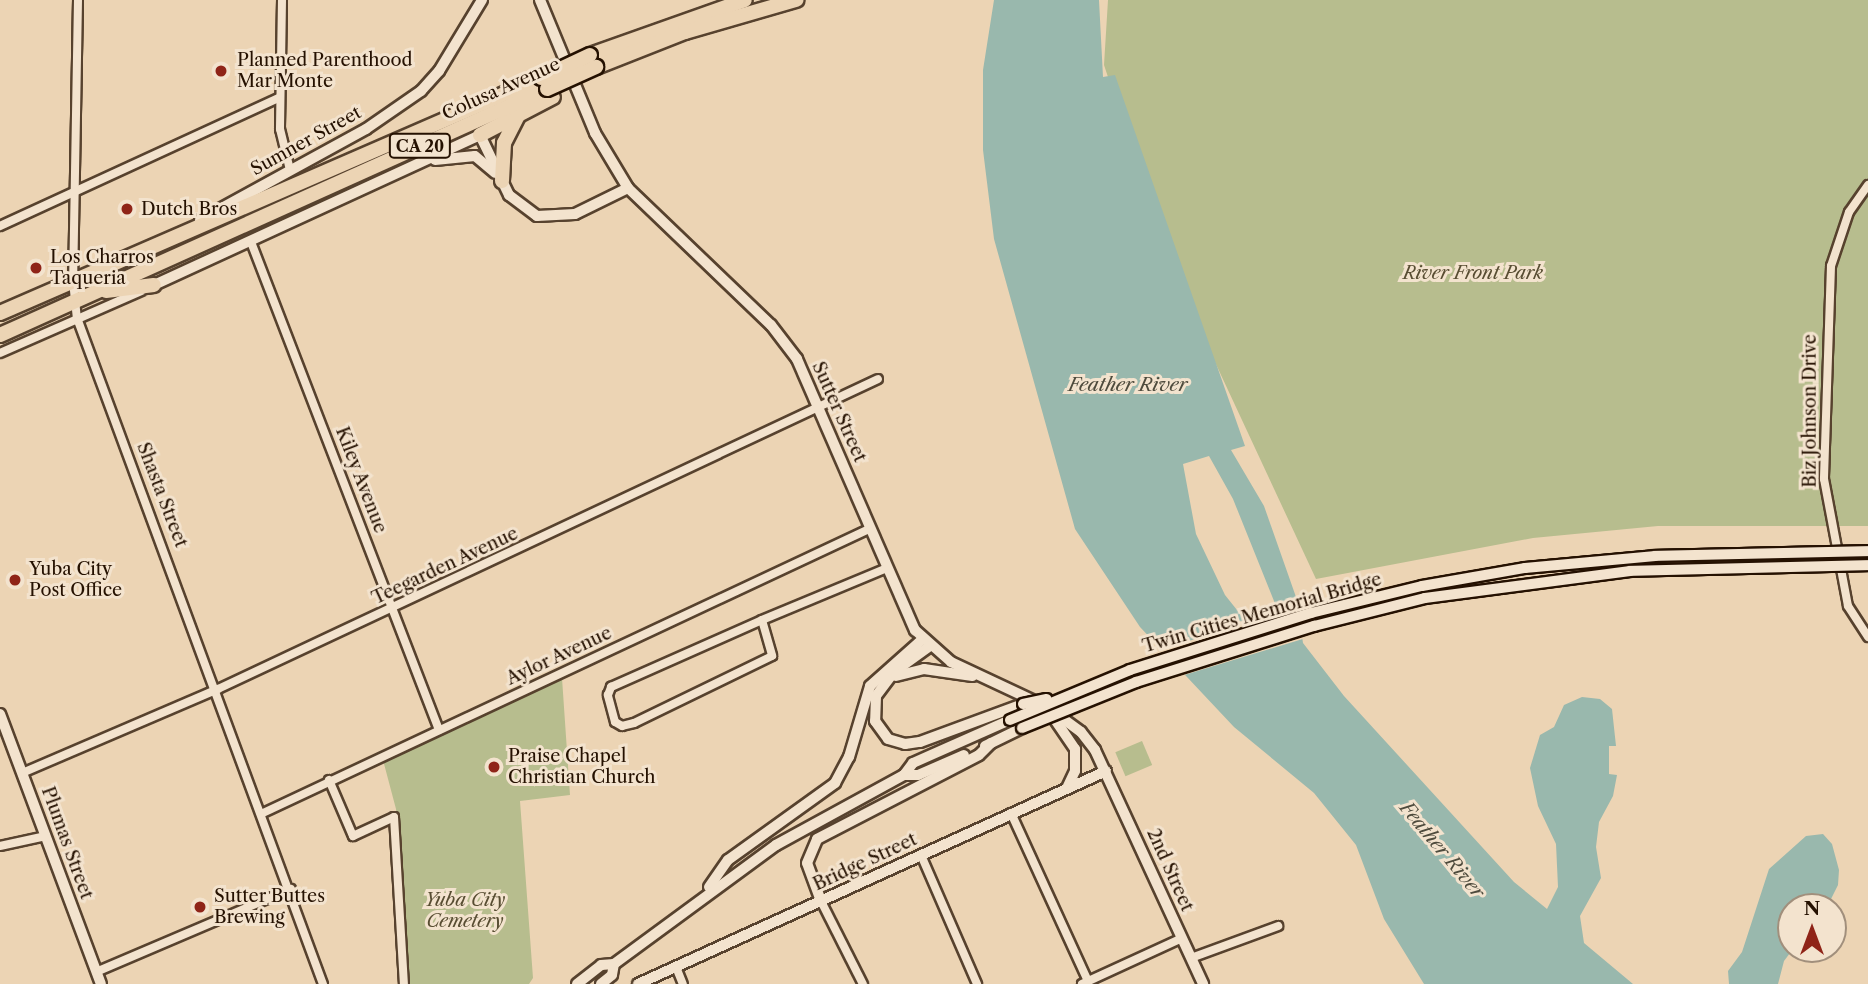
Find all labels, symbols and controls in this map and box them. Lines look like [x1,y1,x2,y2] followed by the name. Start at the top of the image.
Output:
[237,50,413,92] place label: Planned Parenthood Mar Monte
[438,53,564,125] street label: Colusa Avenue
[211,61,231,81] marker: Planned Parenthood Mar Monte
[247,102,365,180] street label: Sumner Street
[388,134,452,158] road number: CA 20
[141,198,237,220] place label: Dutch Bros
[119,201,135,217] marker: Dutch Bros
[50,247,154,290] place label: Los Charros Taqueria
[28,260,44,276] marker: Los Charros Taqueria
[1403,262,1543,284] park label: River Front Park
[1799,334,1821,488] street label: Biz Johnson Drive
[807,358,871,466] street label: Sutter Street
[1068,374,1188,396] water label: Feather River
[331,423,391,537] street label: Kiley Avenue
[132,439,192,551] street label: Shasta Street
[368,523,522,609] street label: Teegarden Avenue
[29,559,122,602] place label: Yuba City Post Office
[1140,569,1384,657] street label: Twin Cities Memorial Bridge
[7,572,23,588] marker: Yuba City Post Office
[502,622,616,690] street label: Aylor Avenue
[508,746,656,788] place label: Praise Chapel Christian Church
[486,759,502,775] marker: Praise Chapel Christian Church
[37,784,97,902] street label: Plumas Street
[1395,797,1489,903] water label: Feather River
[1142,825,1198,915] street label: 2nd Street
[810,829,920,895] street label: Bridge Street
[214,886,325,928] place label: Sutter Buttes Brewing
[425,890,505,932] park label: Yuba City Cemetery
[1777,893,1847,963] north arrow
[1804,897,1820,920] text: N
[192,899,208,915] marker: Sutter Buttes Brewing

